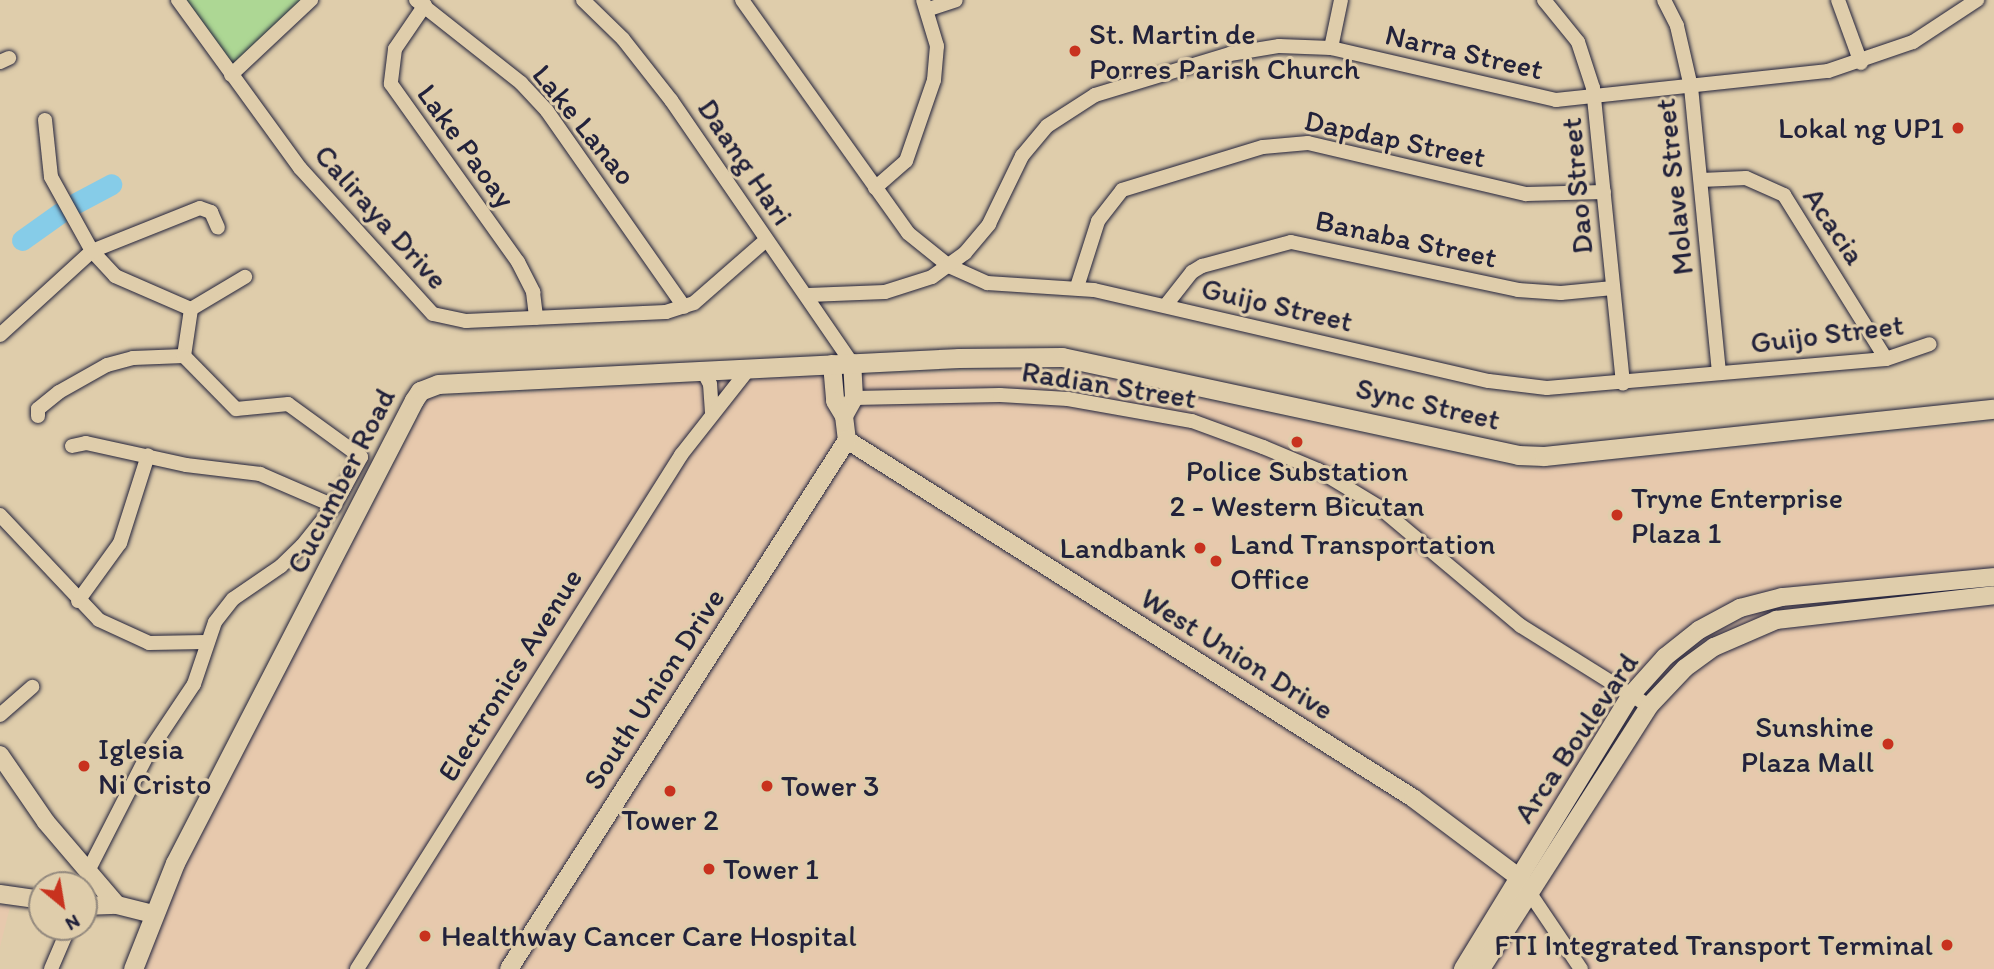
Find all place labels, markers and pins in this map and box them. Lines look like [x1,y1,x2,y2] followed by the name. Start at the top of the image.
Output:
[1089,16,1359,86] place label: St. Martin de Porres Parish Church
[1067,43,1083,59] marker: St. Martin de Porres Parish Church
[1778,110,1944,146] place label: Lokal ng UP1
[1950,120,1966,136] marker: Lokal ng UP1
[1289,434,1305,450] marker: Police Substation 2 - Western Bicutan
[1169,453,1425,524] place label: Police Substation 2 - Western Bicutan
[1631,480,1843,550] place label: Tryne Enterprise Plaza 1
[1609,507,1625,523] marker: Tryne Enterprise Plaza 1
[1230,526,1492,596] place label: Land Transportation Office
[1060,530,1186,566] place label: Landbank
[1192,540,1208,556] marker: Landbank
[1208,553,1224,569] marker: Land Transportation Office
[1741,709,1874,780] place label: Sunshine Plaza Mall
[98,731,211,802] place label: Iglesia Ni Cristo
[1880,736,1896,752] marker: Sunshine Plaza Mall
[76,758,92,774] marker: Iglesia Ni Cristo
[781,768,879,804] place label: Tower 3
[759,778,775,794] marker: Tower 3
[662,783,678,799] marker: Tower 2
[621,802,719,838] place label: Tower 2
[723,851,819,887] place label: Tower 1
[701,861,717,877] marker: Tower 1
[441,918,857,954] place label: Healthway Cancer Care Hospital
[415,926,435,946] marker: Healthway Cancer Care Hospital
[1493,927,1933,963] place label: FTI Integrated Transport Terminal
[1939,937,1955,953] marker: FTI Integrated Transport Terminal

